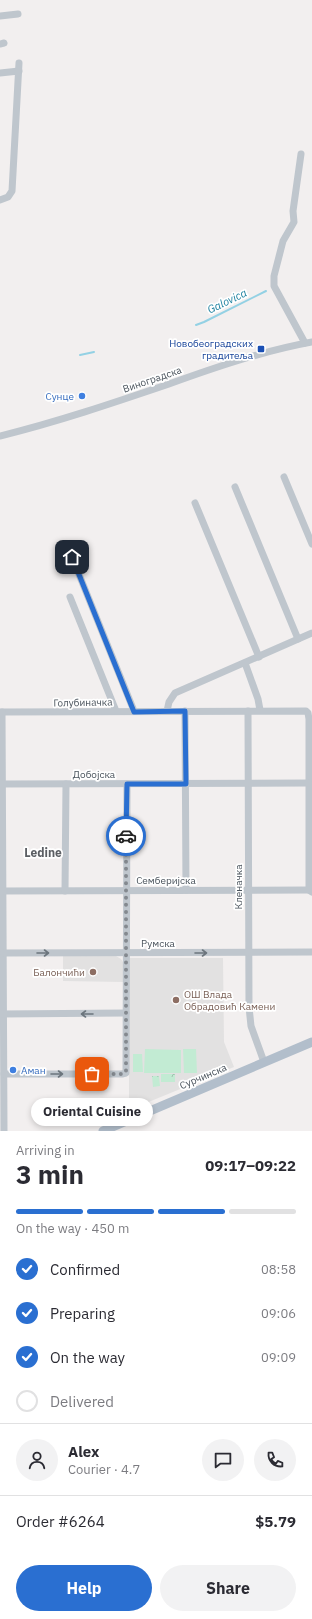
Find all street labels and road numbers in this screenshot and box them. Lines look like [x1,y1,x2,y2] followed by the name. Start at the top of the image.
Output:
[121,363,184,396] street label: Виноградска
[53,695,113,710] street label: Голубиначка
[73,768,116,781] street label: Добојска
[232,864,245,910] street label: Кленачка
[136,874,197,887] street label: Семберијска
[141,937,176,950] street label: Румска
[178,1060,229,1092] street label: Сурчинска

